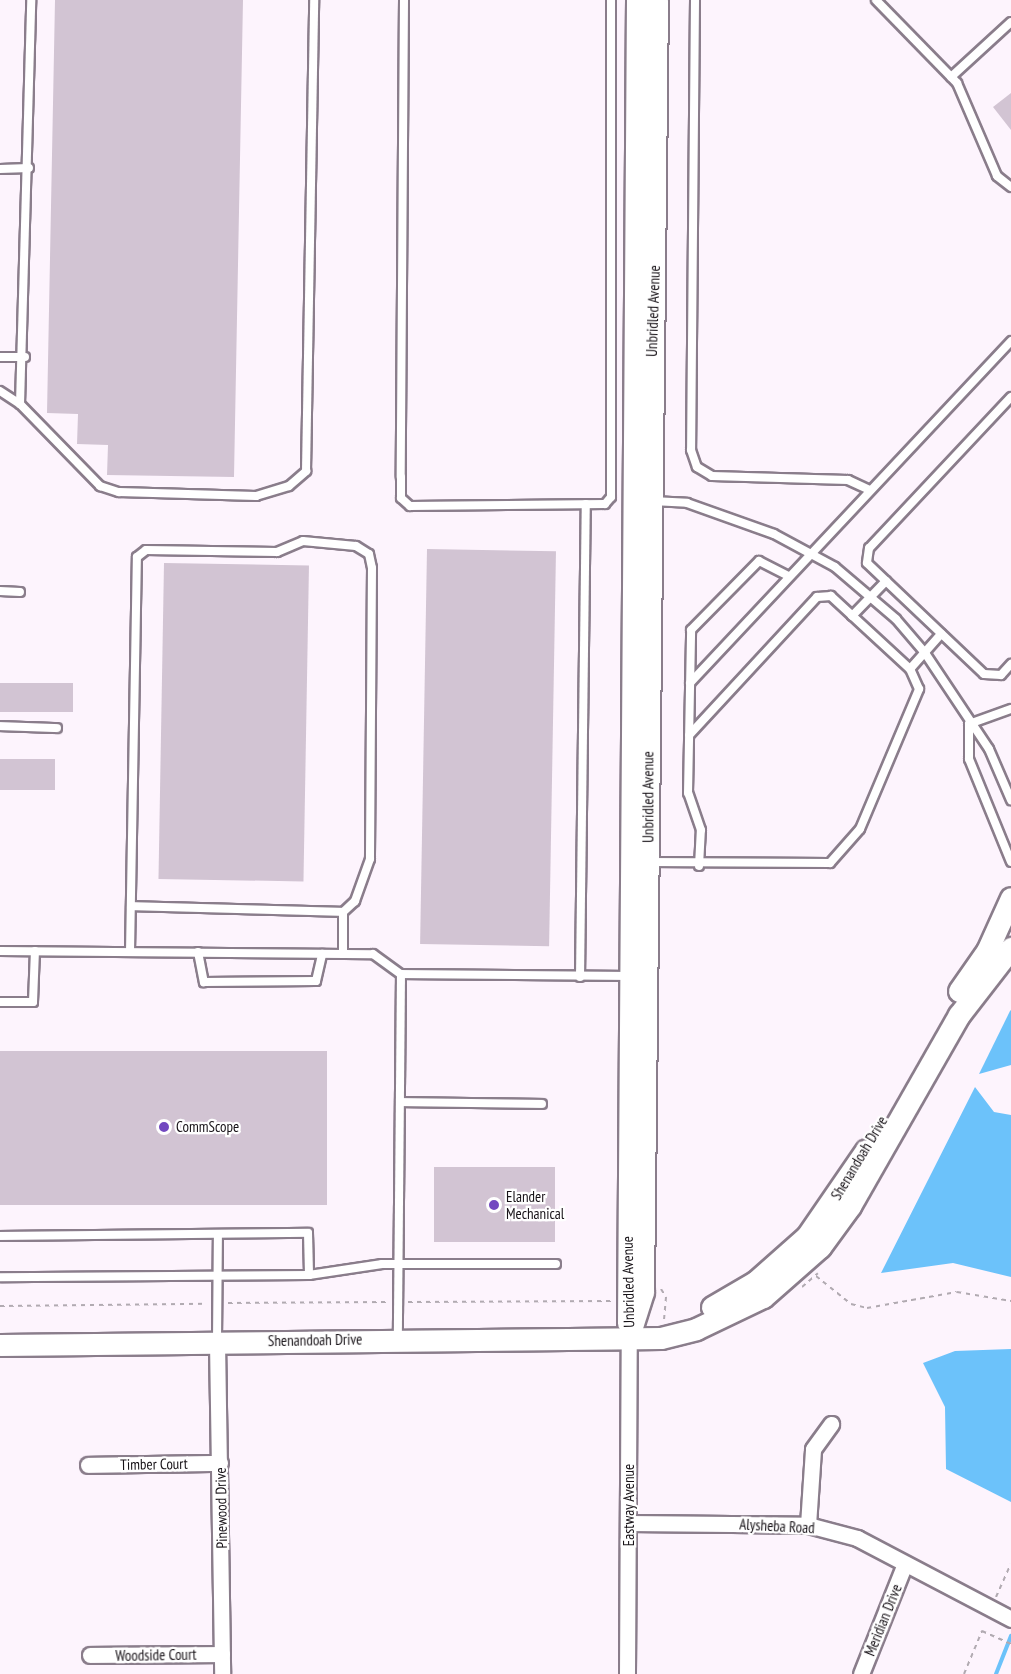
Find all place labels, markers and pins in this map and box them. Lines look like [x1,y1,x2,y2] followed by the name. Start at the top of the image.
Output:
[176,1118,239,1136] place label: CommScope
[157,1120,171,1134] marker: CommScope
[506,1187,564,1222] place label: Elander Mechanical
[487,1198,501,1212] marker: Elander Mechanical

